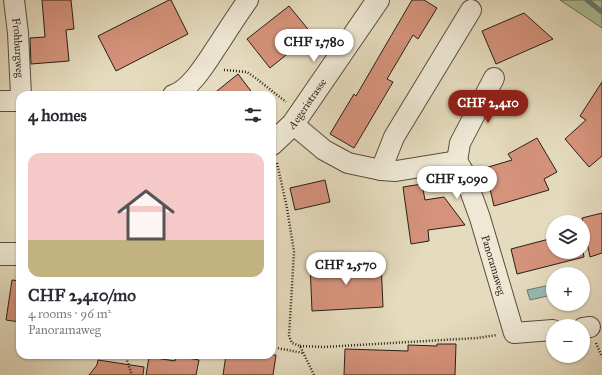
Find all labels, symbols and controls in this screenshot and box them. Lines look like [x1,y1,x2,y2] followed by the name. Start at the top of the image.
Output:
[9,17,26,79] street label: Frohburgweg
[268,29,360,63] pin: CHF 1,780
[284,34,344,50] text: CHF 1,780
[285,76,330,133] street label: Aegeristrasse
[442,90,534,124] pin: CHF 2,410
[457,95,519,111] text: CHF 2,410
[242,104,264,126] icon: filters
[28,105,87,126] text: 4 homes
[411,166,503,200] pin: CHF 1,090
[426,171,488,187] text: CHF 1,090
[110,179,182,251] icon: home
[546,215,590,363] map controls
[546,215,590,259] button: layers
[478,234,509,297] street label: Panoramaweg
[300,252,392,286] pin: CHF 2,570
[315,257,377,273] text: CHF 2,570
[546,267,590,311] button: +
[28,285,136,306] text: CHF 2,410/mo
[28,306,111,322] text: 4 rooms · 96 m²
[546,319,590,363] button: −
[28,322,101,338] text: Panoramaweg

